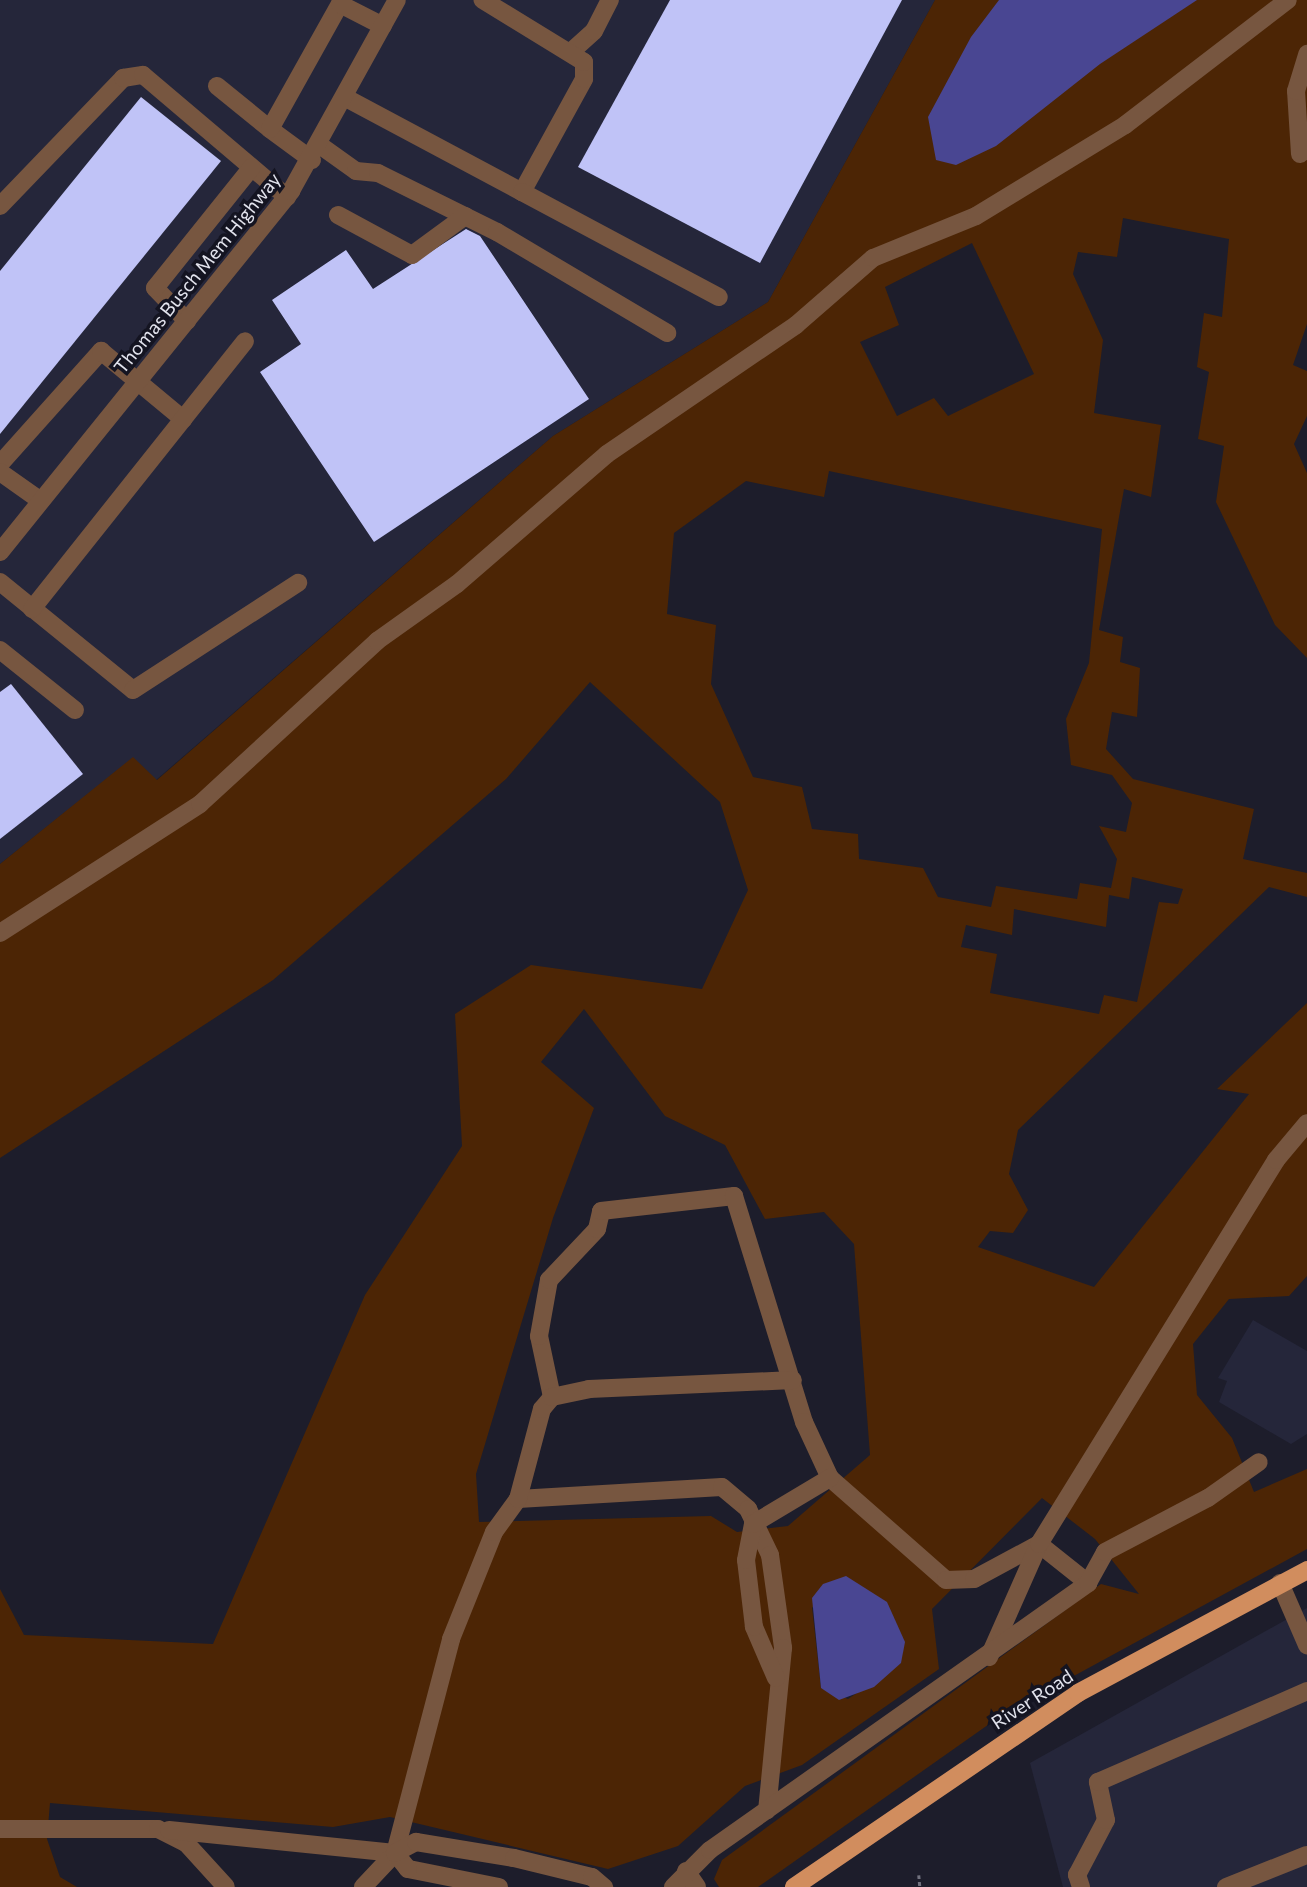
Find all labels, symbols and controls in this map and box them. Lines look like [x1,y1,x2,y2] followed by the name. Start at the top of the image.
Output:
[109,168,285,378] street label: Thomas Busch Mem Highway
[987,1664,1077,1734] street label: River Road

